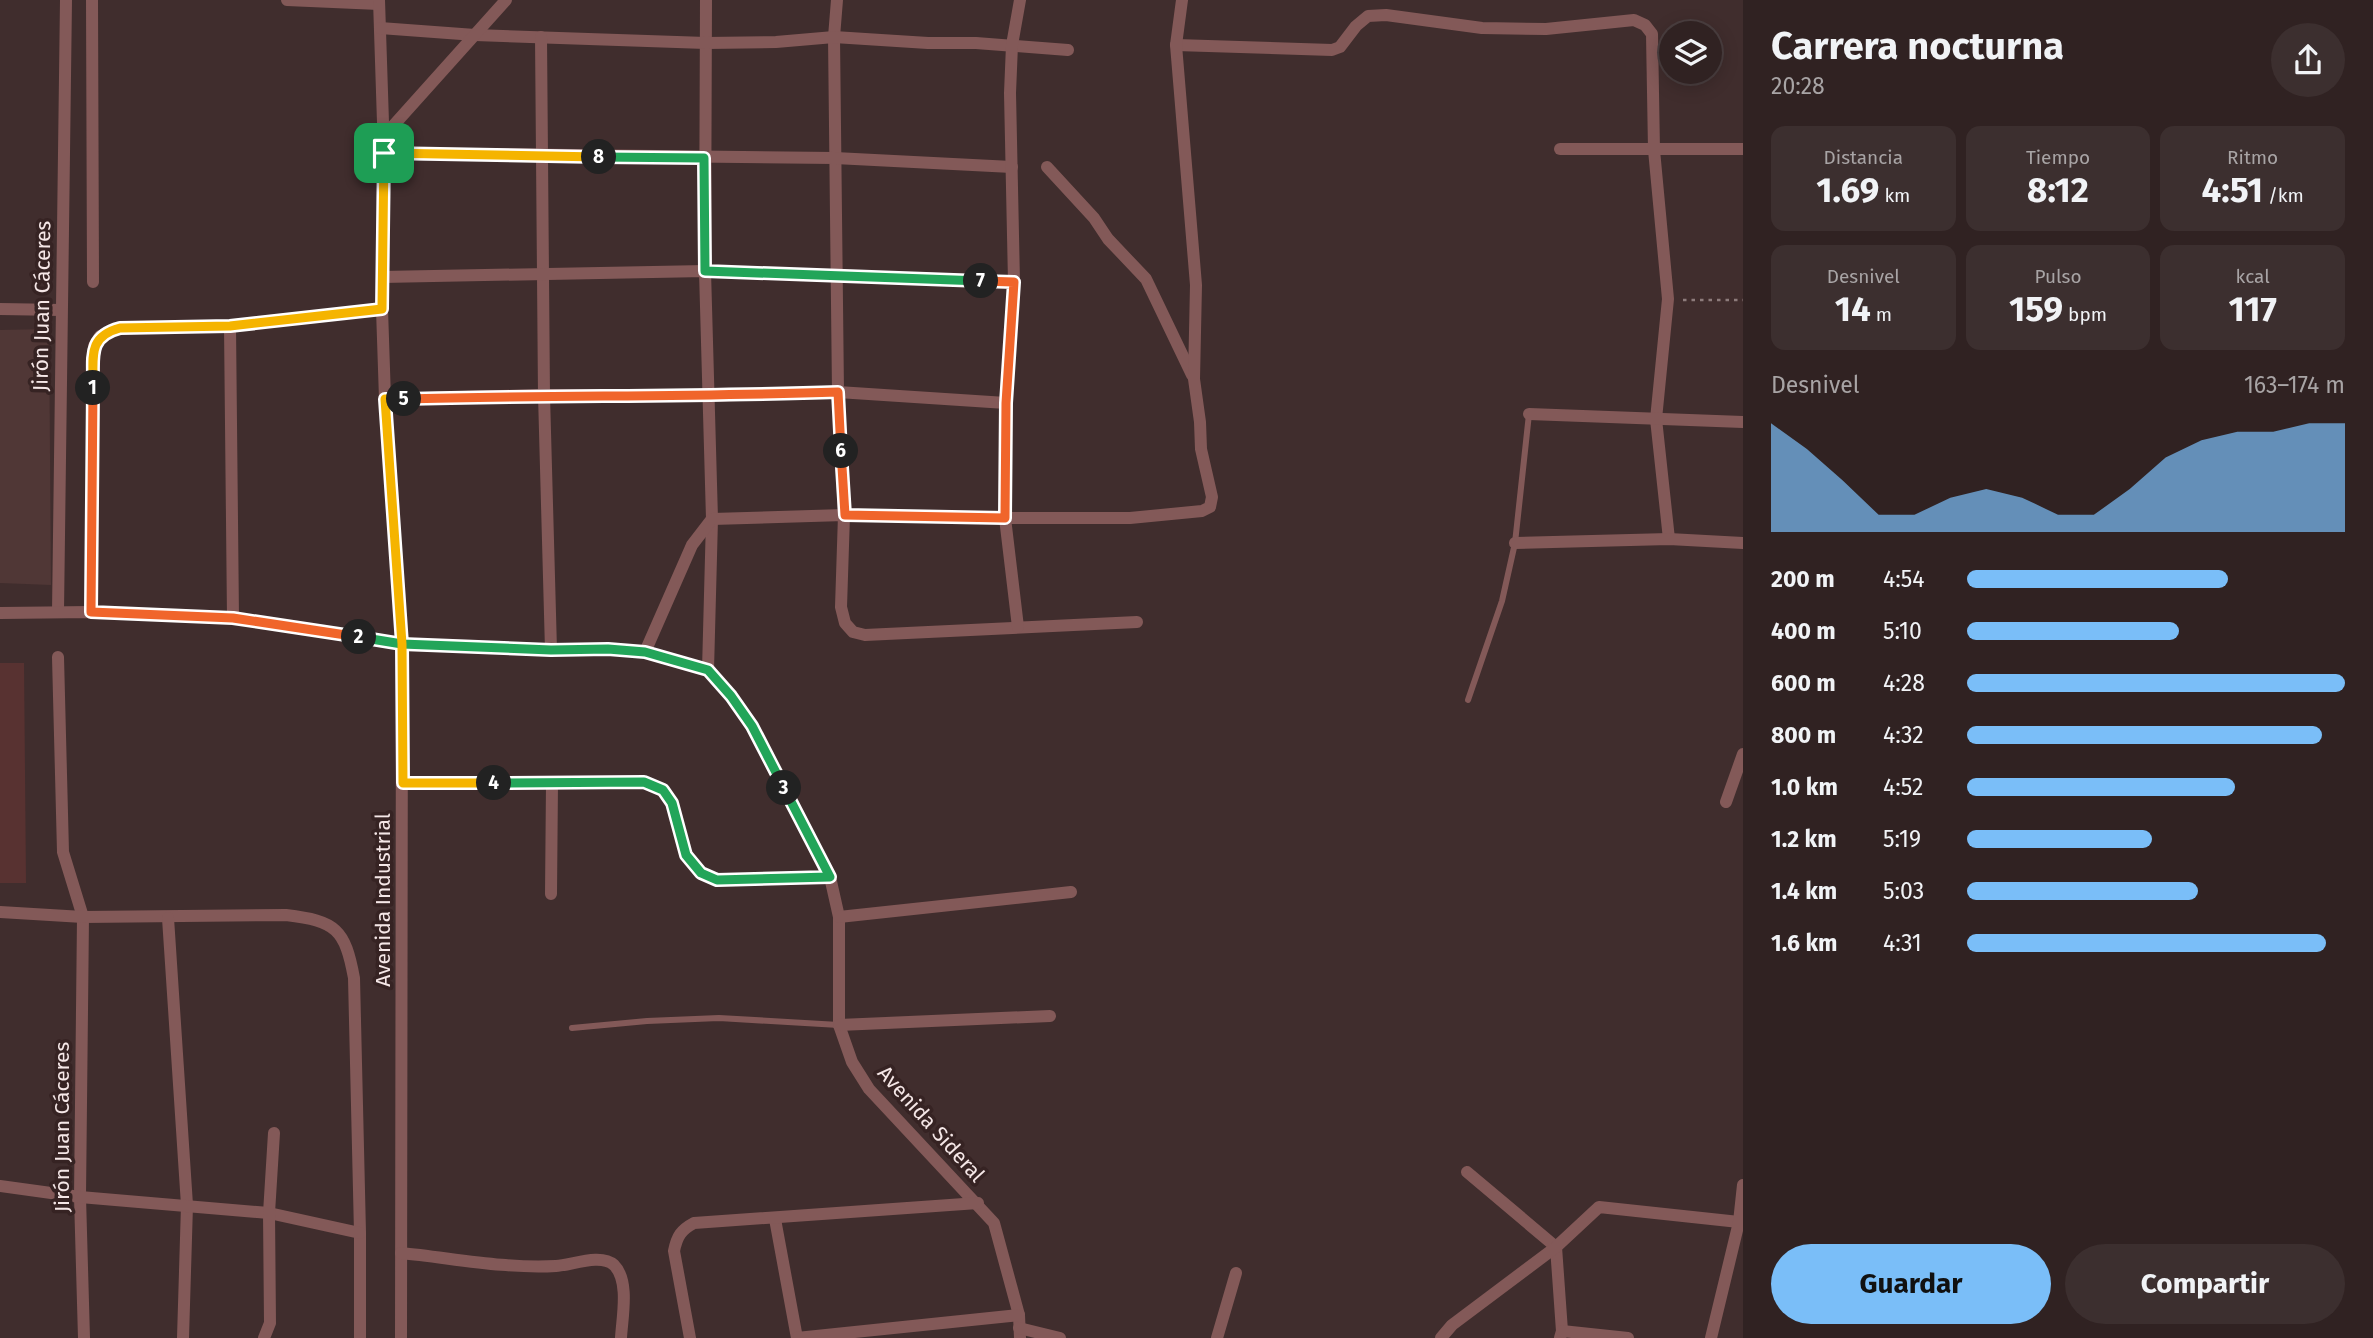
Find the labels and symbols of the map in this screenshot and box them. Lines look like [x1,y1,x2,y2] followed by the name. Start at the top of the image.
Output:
[354,123,414,183] pin
[582,140,616,174] pin: 8
[28,220,56,392] street label: Jirón Juan Cáceres
[964,264,998,298] pin: 7
[76,370,110,406] pin: 1
[386,382,422,416] pin: 5
[824,434,858,468] pin: 6
[342,620,376,654] pin: 2
[476,766,512,800] pin: 4
[766,770,802,806] pin: 3
[370,813,396,987] street label: Avenida Industrial
[49,1041,75,1212] street label: Jirón Juan Cáceres
[872,1060,990,1188] street label: Avenida Sideral

